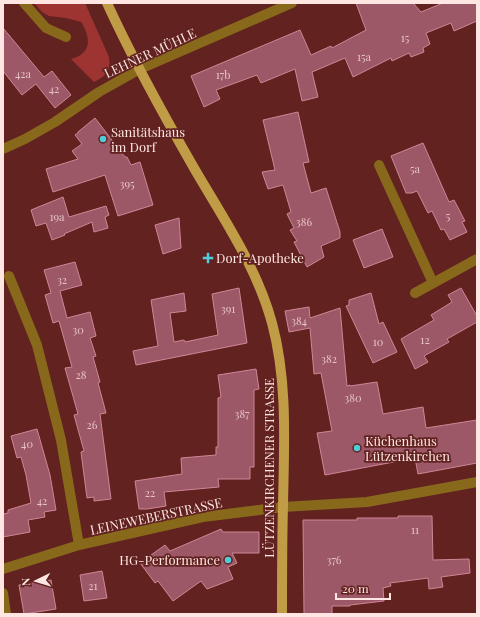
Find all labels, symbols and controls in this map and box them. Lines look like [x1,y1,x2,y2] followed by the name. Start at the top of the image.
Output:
[101,24,199,81] street label: LEHNER MÜHLE
[401,30,410,45] house number: 15
[357,49,372,64] house number: 15a
[15,66,32,81] house number: 42a
[216,67,230,82] house number: 17b
[49,81,59,96] house number: 42
[111,123,185,155] place label: Sanitätshaus im Dorf
[98,134,108,144] marker: Sanitätshaus im Dorf
[410,161,421,176] house number: 5a
[119,176,135,191] house number: 395
[446,208,451,223] house number: 5
[49,209,65,224] house number: 19a
[296,214,312,229] house number: 386
[216,249,304,266] place label: Dorf-Apotheke
[203,253,213,263] marker: Dorf-Apotheke
[57,272,67,287] house number: 32
[221,301,235,316] house number: 391
[291,313,308,328] house number: 384
[72,322,84,337] house number: 30
[420,332,430,347] house number: 12
[373,334,384,349] house number: 10
[321,351,337,366] house number: 382
[76,367,87,382] house number: 28
[260,378,277,558] street label: LÜTZENKIRCHENER STRASSE
[344,390,362,405] house number: 380
[234,406,250,421] house number: 387
[87,417,98,432] house number: 26
[365,432,450,464] place label: Küchenhaus Lützenkirchen
[21,436,33,451] house number: 40
[352,443,362,453] marker: Küchenhaus Lützenkirchen
[145,485,155,500] house number: 22
[37,493,47,508] house number: 42
[88,493,224,538] street label: LEINEWEBERSTRASSE
[411,522,419,537] house number: 11
[119,551,220,568] place label: HG-Performance
[326,552,342,567] house number: 376
[223,555,233,565] marker: HG-Performance
[16,561,56,601] north arrow
[336,575,390,601] scale bar
[18,577,33,587] text: N
[88,578,98,593] house number: 21
[342,580,369,596] text: 20 m

